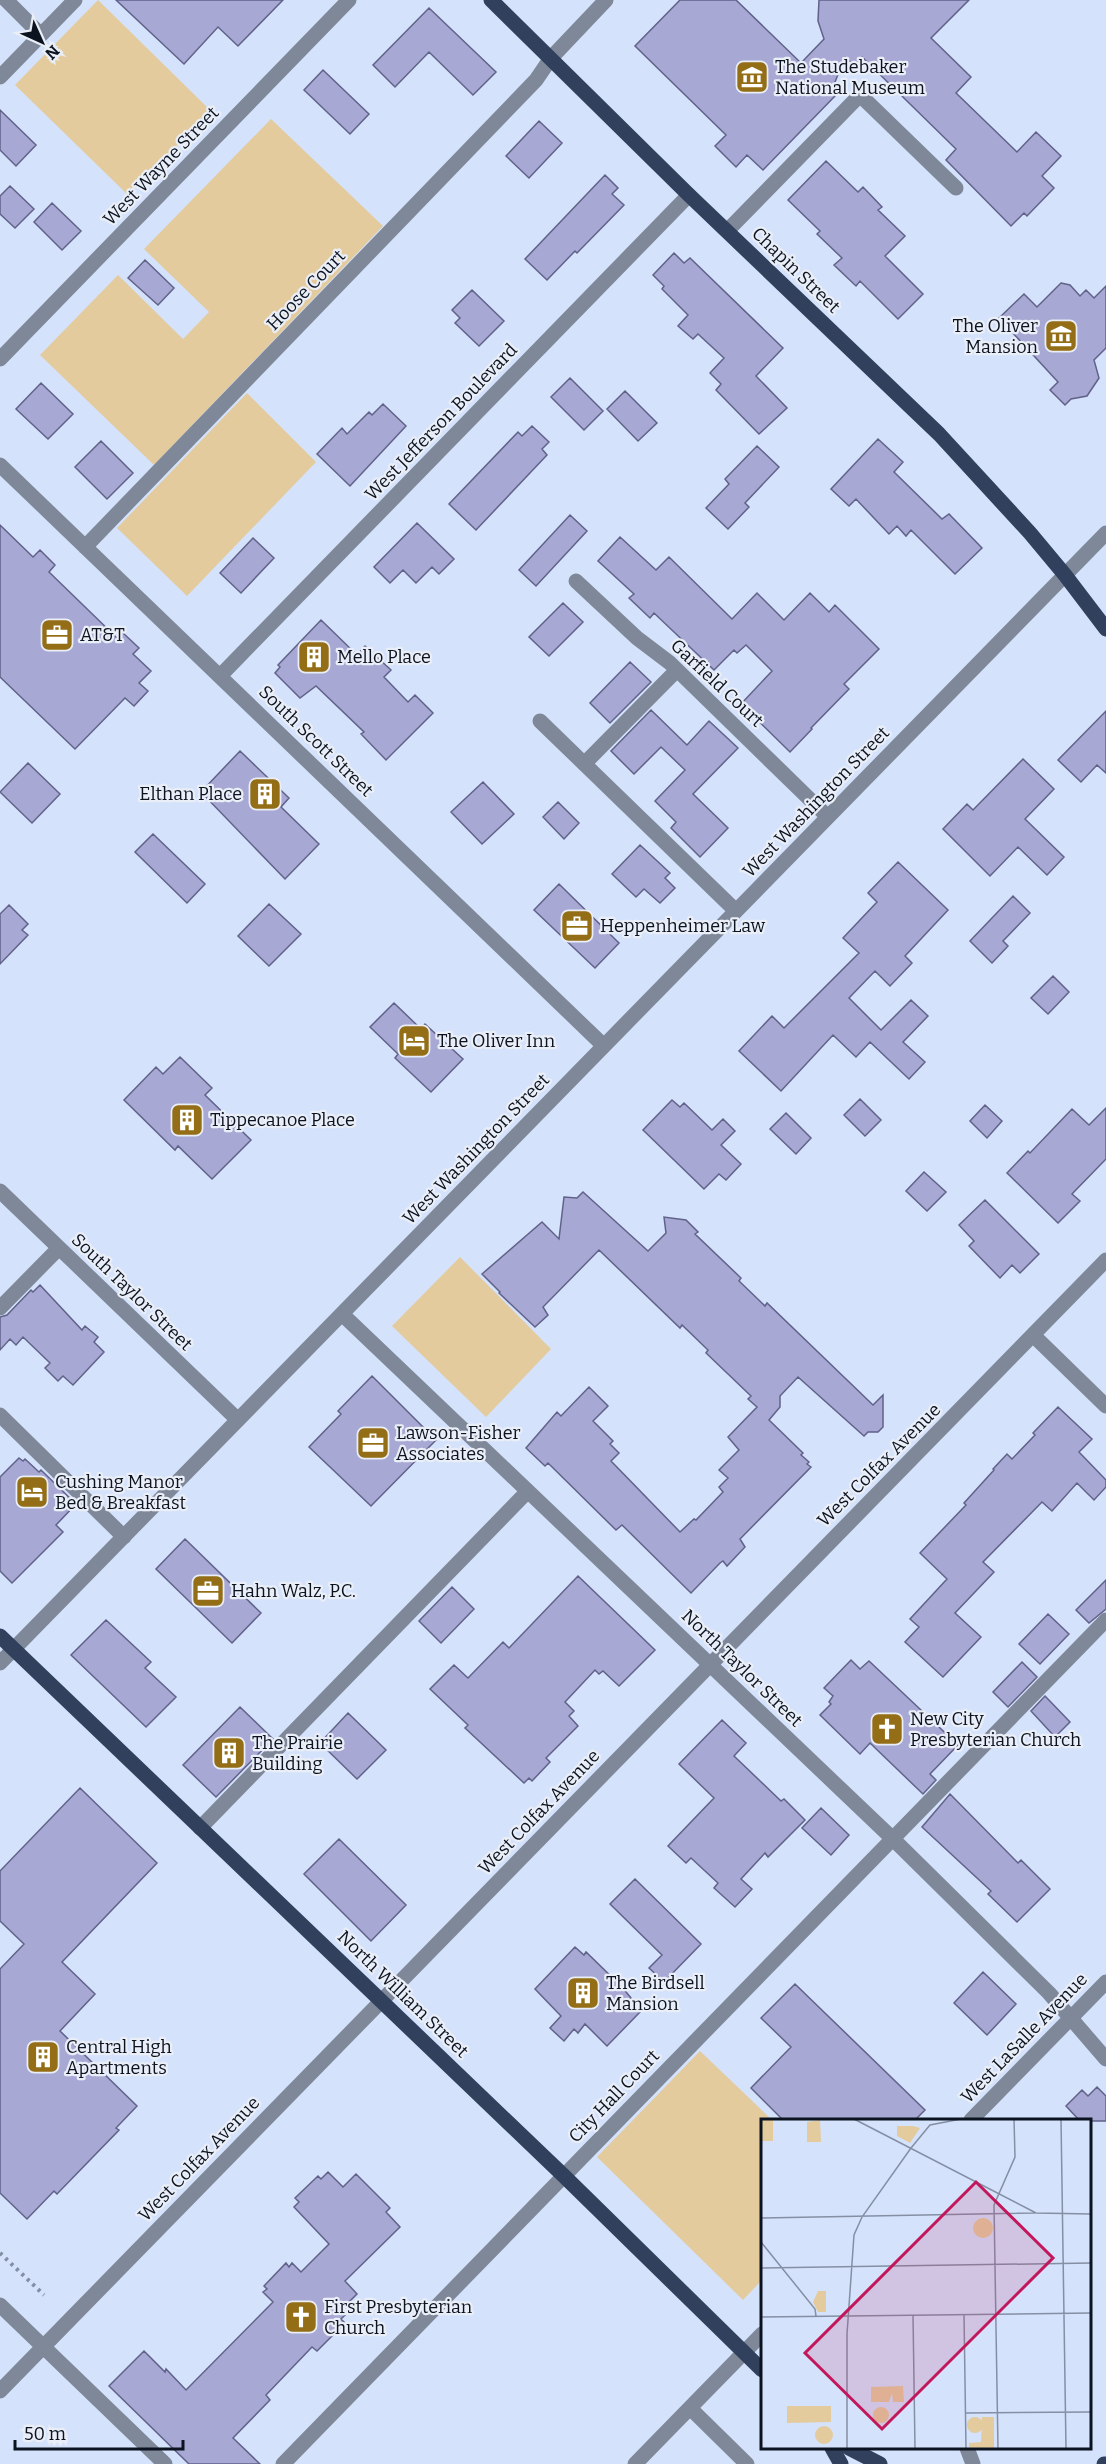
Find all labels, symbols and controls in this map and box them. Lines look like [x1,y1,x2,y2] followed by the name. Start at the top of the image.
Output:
[12,12,72,72] north arrow
[41,41,63,63] text: N
[775,56,925,99] place label: The Studebaker National Museum
[734,59,770,95] museum icon: The Studebaker National Museum
[99,102,224,230] street label: West Wayne Street
[747,222,845,318] street label: Chapin Street
[262,245,350,335] street label: Hoose Court
[953,315,1039,358] place label: The Oliver Mansion
[1043,318,1079,354] museum icon: The Oliver Mansion
[360,339,522,505] street label: West Jefferson Boulevard
[39,617,75,653] office icon: AT&T
[80,624,125,646] place label: AT&T
[666,634,768,732] street label: Garfield Court
[296,639,332,675] building icon: Mello Place
[337,646,431,668] place label: Mello Place
[254,681,378,802] street label: South Scott Street
[738,722,894,882] street label: West Washington Street
[247,776,283,812] building icon: Elthan Place
[139,783,242,805] place label: Elthan Place
[559,908,595,944] office icon: Heppenheimer Law
[600,915,766,937] place label: Heppenheimer Law
[396,1023,432,1059] hotel icon: The Oliver Inn
[437,1030,556,1052] place label: The Oliver Inn
[398,1069,554,1229] street label: West Washington Street
[169,1102,205,1138] building icon: Tippecanoe Place
[210,1109,355,1131] place label: Tippecanoe Place
[67,1229,197,1356] street label: South Taylor Street
[813,1399,945,1531] street label: West Colfax Avenue
[396,1422,521,1465] place label: Lawson-Fisher Associates
[355,1425,391,1461] office icon: Lawson-Fisher Associates
[55,1471,187,1514] place label: Cushing Manor Bed & Breakfast
[14,1474,50,1510] hotel icon: Cushing Manor Bed & Breakfast
[190,1573,226,1609] office icon: Hahn Walz, P.C.
[231,1580,356,1602] place label: Hahn Walz, P.C.
[677,1605,807,1732] street label: North Taylor Street
[910,1708,1081,1751] place label: New City Presbyterian Church
[869,1711,905,1747] church icon: New City Presbyterian Church
[252,1732,343,1775] place label: The Prairie Building
[211,1735,247,1771] building icon: The Prairie Building
[474,1745,604,1879] street label: West Colfax Avenue
[333,1926,473,2062] street label: North William Street
[956,1968,1092,2108] street label: West LaSalle Avenue
[606,1972,705,2015] place label: The Birdsell Mansion
[565,1975,601,2011] building icon: The Birdsell Mansion
[66,2036,172,2079] place label: Central High Apartments
[25,2039,61,2075] building icon: Central High Apartments
[564,2045,664,2147] street label: City Hall Court
[134,2092,264,2226] street label: West Colfax Avenue
[761,2119,1091,2449] inset map
[324,2296,473,2339] place label: First Presbyterian Church
[283,2299,319,2335] church icon: First Presbyterian Church
[15,2413,183,2451] scale bar
[24,2423,66,2445] text: 50 m

